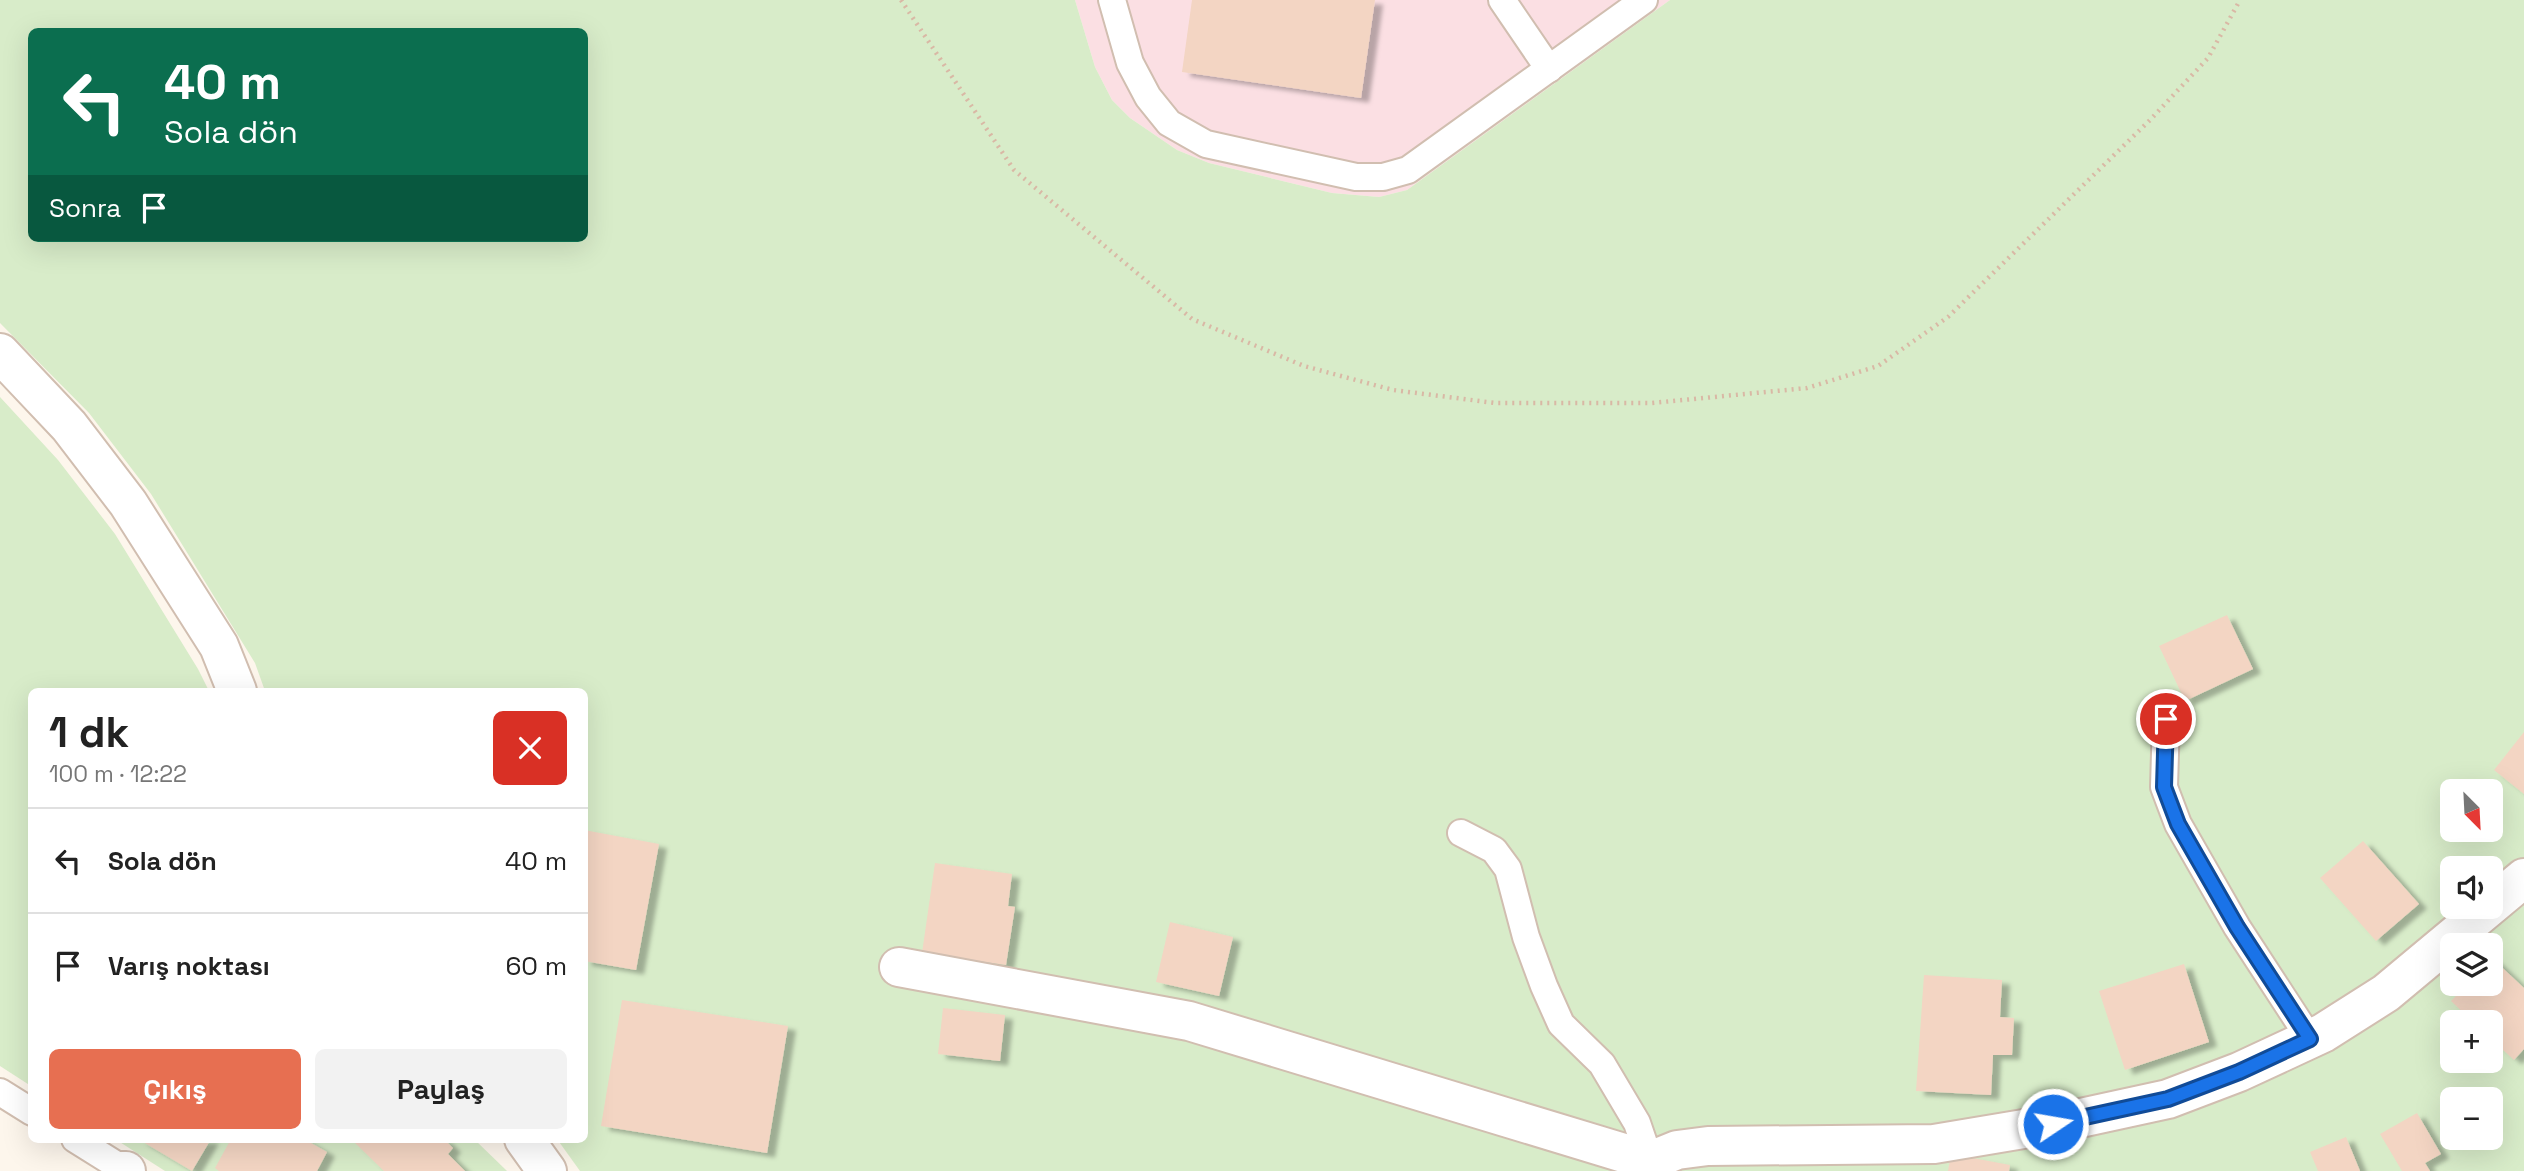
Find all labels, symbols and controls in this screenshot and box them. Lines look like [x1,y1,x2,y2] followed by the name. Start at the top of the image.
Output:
[164,51,281,113] text: 40 m
[49,56,140,147] icon: left
[164,112,298,152] text: Sola dön
[135,189,173,227] icon: arrive
[49,191,121,225] text: Sonra
[2136,689,2196,749] pin
[2147,700,2185,738] icon: arrive
[49,706,129,759] text: 1 dk
[493,711,567,785] button: close
[49,759,187,789] text: 100 m · 12:22
[2440,779,2502,842] north arrow
[2440,779,2503,1150] map controls
[49,842,87,880] icon: left
[108,844,217,878] text: Sola dön
[505,844,567,878] text: 40 m
[2440,856,2503,919] button: sound
[2440,933,2503,996] button: layers
[49,947,87,985] icon: arrive
[108,949,270,983] text: Varış noktası
[505,949,567,983] text: 60 m
[2440,1010,2503,1073] button: +
[49,1049,301,1129] button: Çıkış
[315,1049,567,1129] button: Paylaş
[2016,1087,2090,1161] position arrow
[2440,1087,2503,1150] button: −

